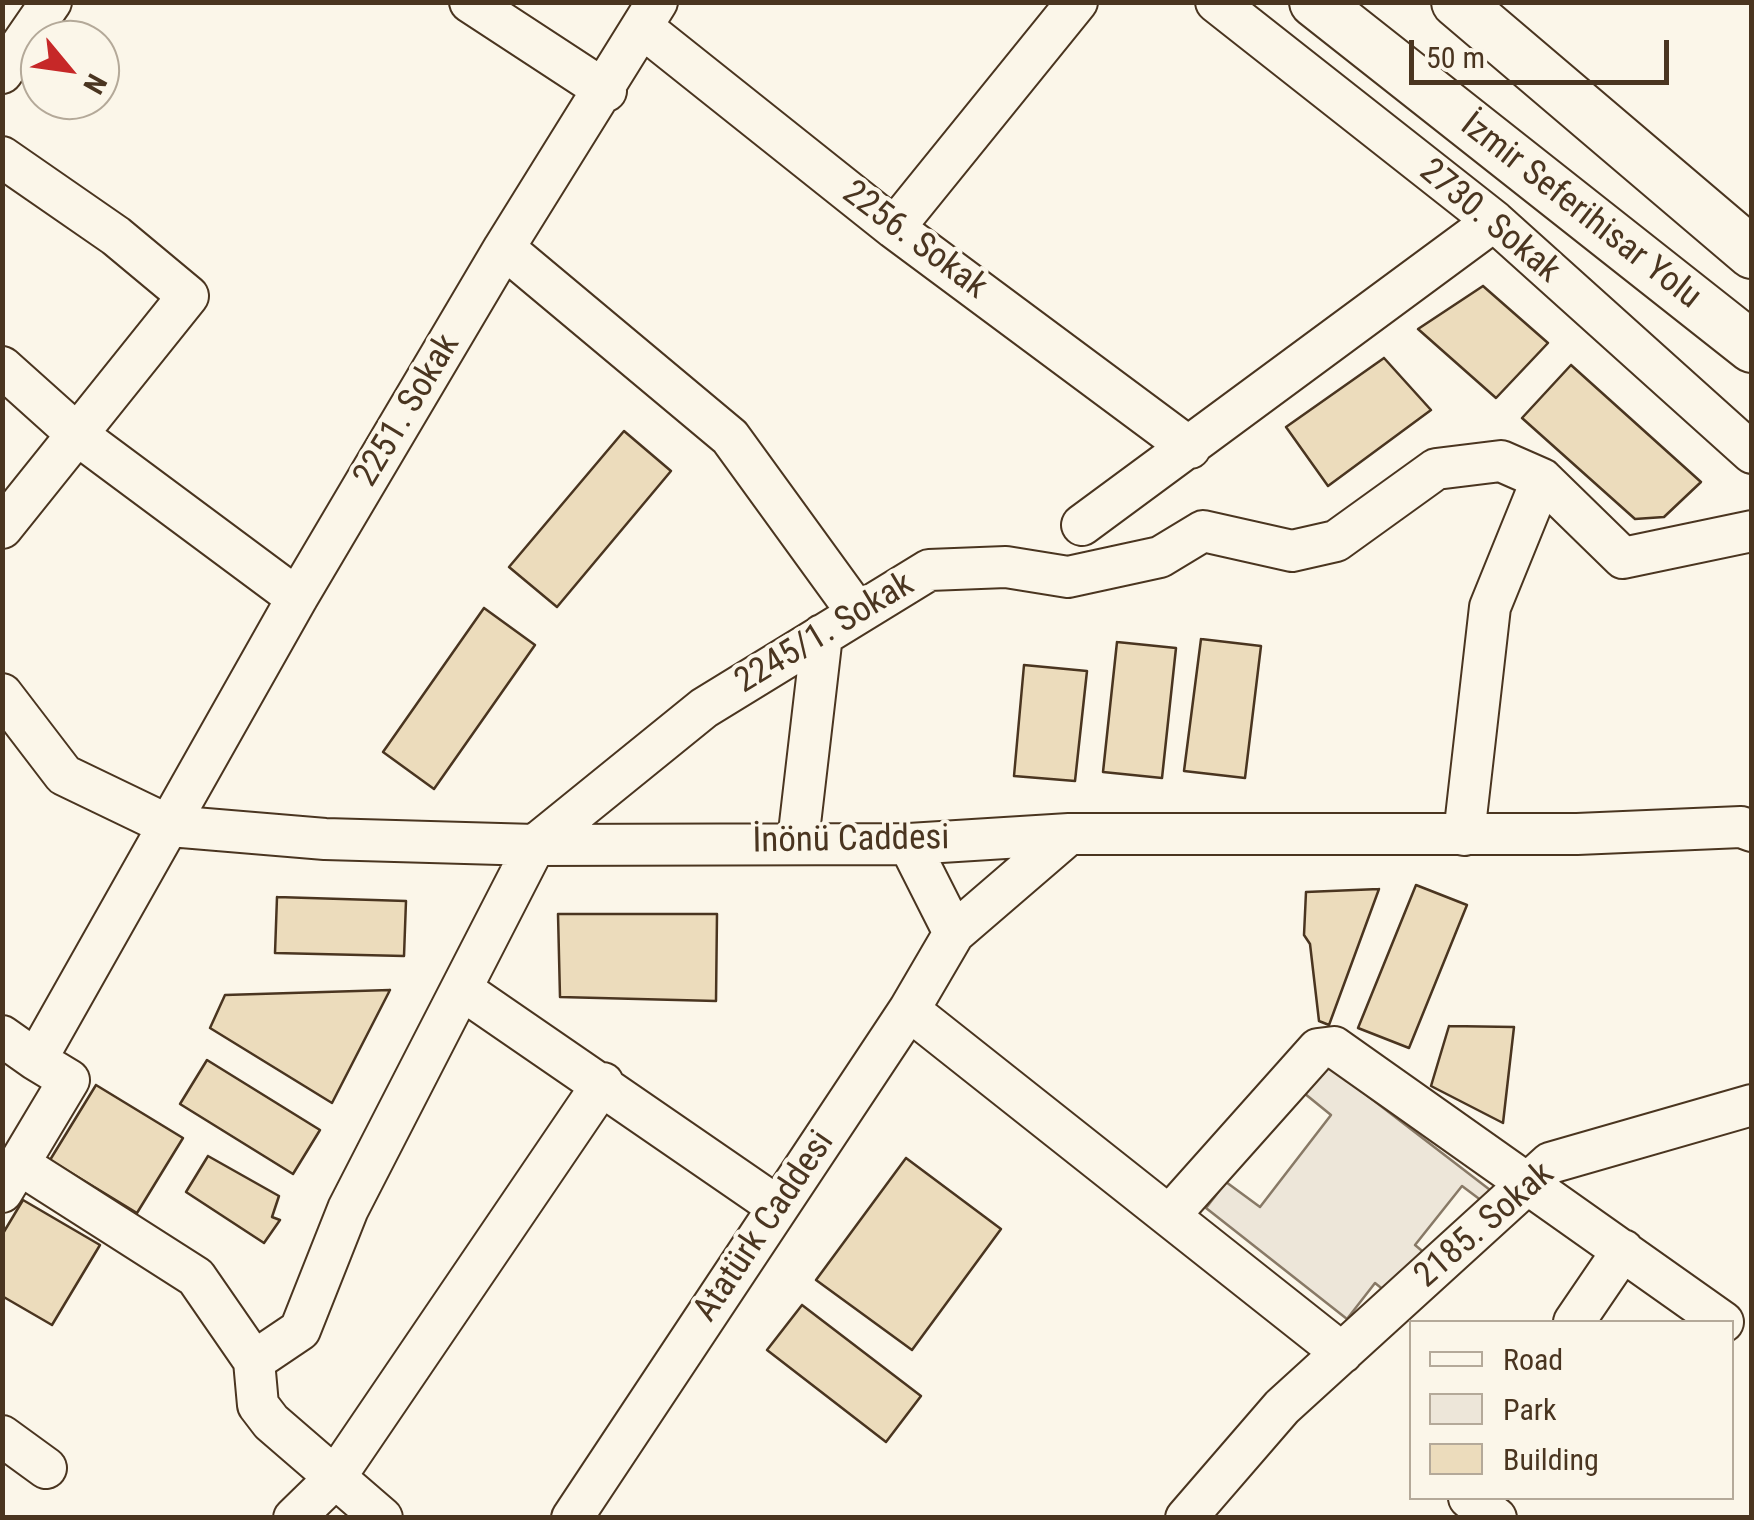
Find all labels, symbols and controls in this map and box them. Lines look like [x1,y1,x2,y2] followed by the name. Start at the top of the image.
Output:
[20,20,120,120] north arrow
[1414,20,1674,82] scale bar
[1426,40,1485,75] text: 50 m
[76,68,114,99] text: N
[1451,105,1709,319] street label: İzmir Seferihisar Yolu
[1410,151,1568,293] street label: 2730. Sokak
[833,173,995,309] street label: 2256. Sokak
[346,327,470,495] street label: 2251. Sokak
[728,564,922,704] street label: 2245/1. Sokak
[752,818,950,864] street label: İnönü Caddesi
[686,1124,844,1330] street label: Atatürk Caddesi
[1407,1154,1563,1298] street label: 2185. Sokak
[1409,1320,1734,1500] legend
[1503,1342,1563,1377] text: Road
[1503,1392,1557,1427] text: Park
[1503,1442,1599,1477] text: Building

